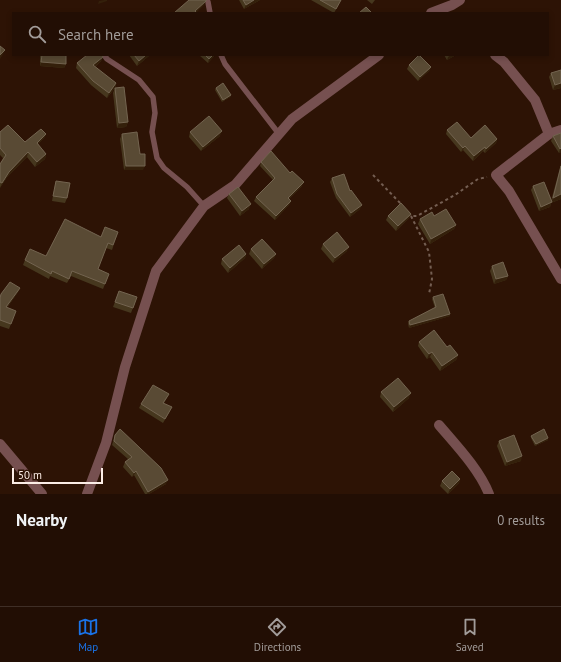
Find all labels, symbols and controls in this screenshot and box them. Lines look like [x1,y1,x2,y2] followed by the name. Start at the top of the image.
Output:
[12,12,549,56] search box
[26,23,48,45] icon: search
[58,25,134,44] text: Search here
[12,466,103,485] scale bar
[18,468,42,482] text: 50 m
[16,509,67,531] text: Nearby
[497,512,545,529] text: 0 results
[77,616,99,654] tab: Map
[254,616,301,654] tab: Directions
[456,616,484,654] tab: Saved

